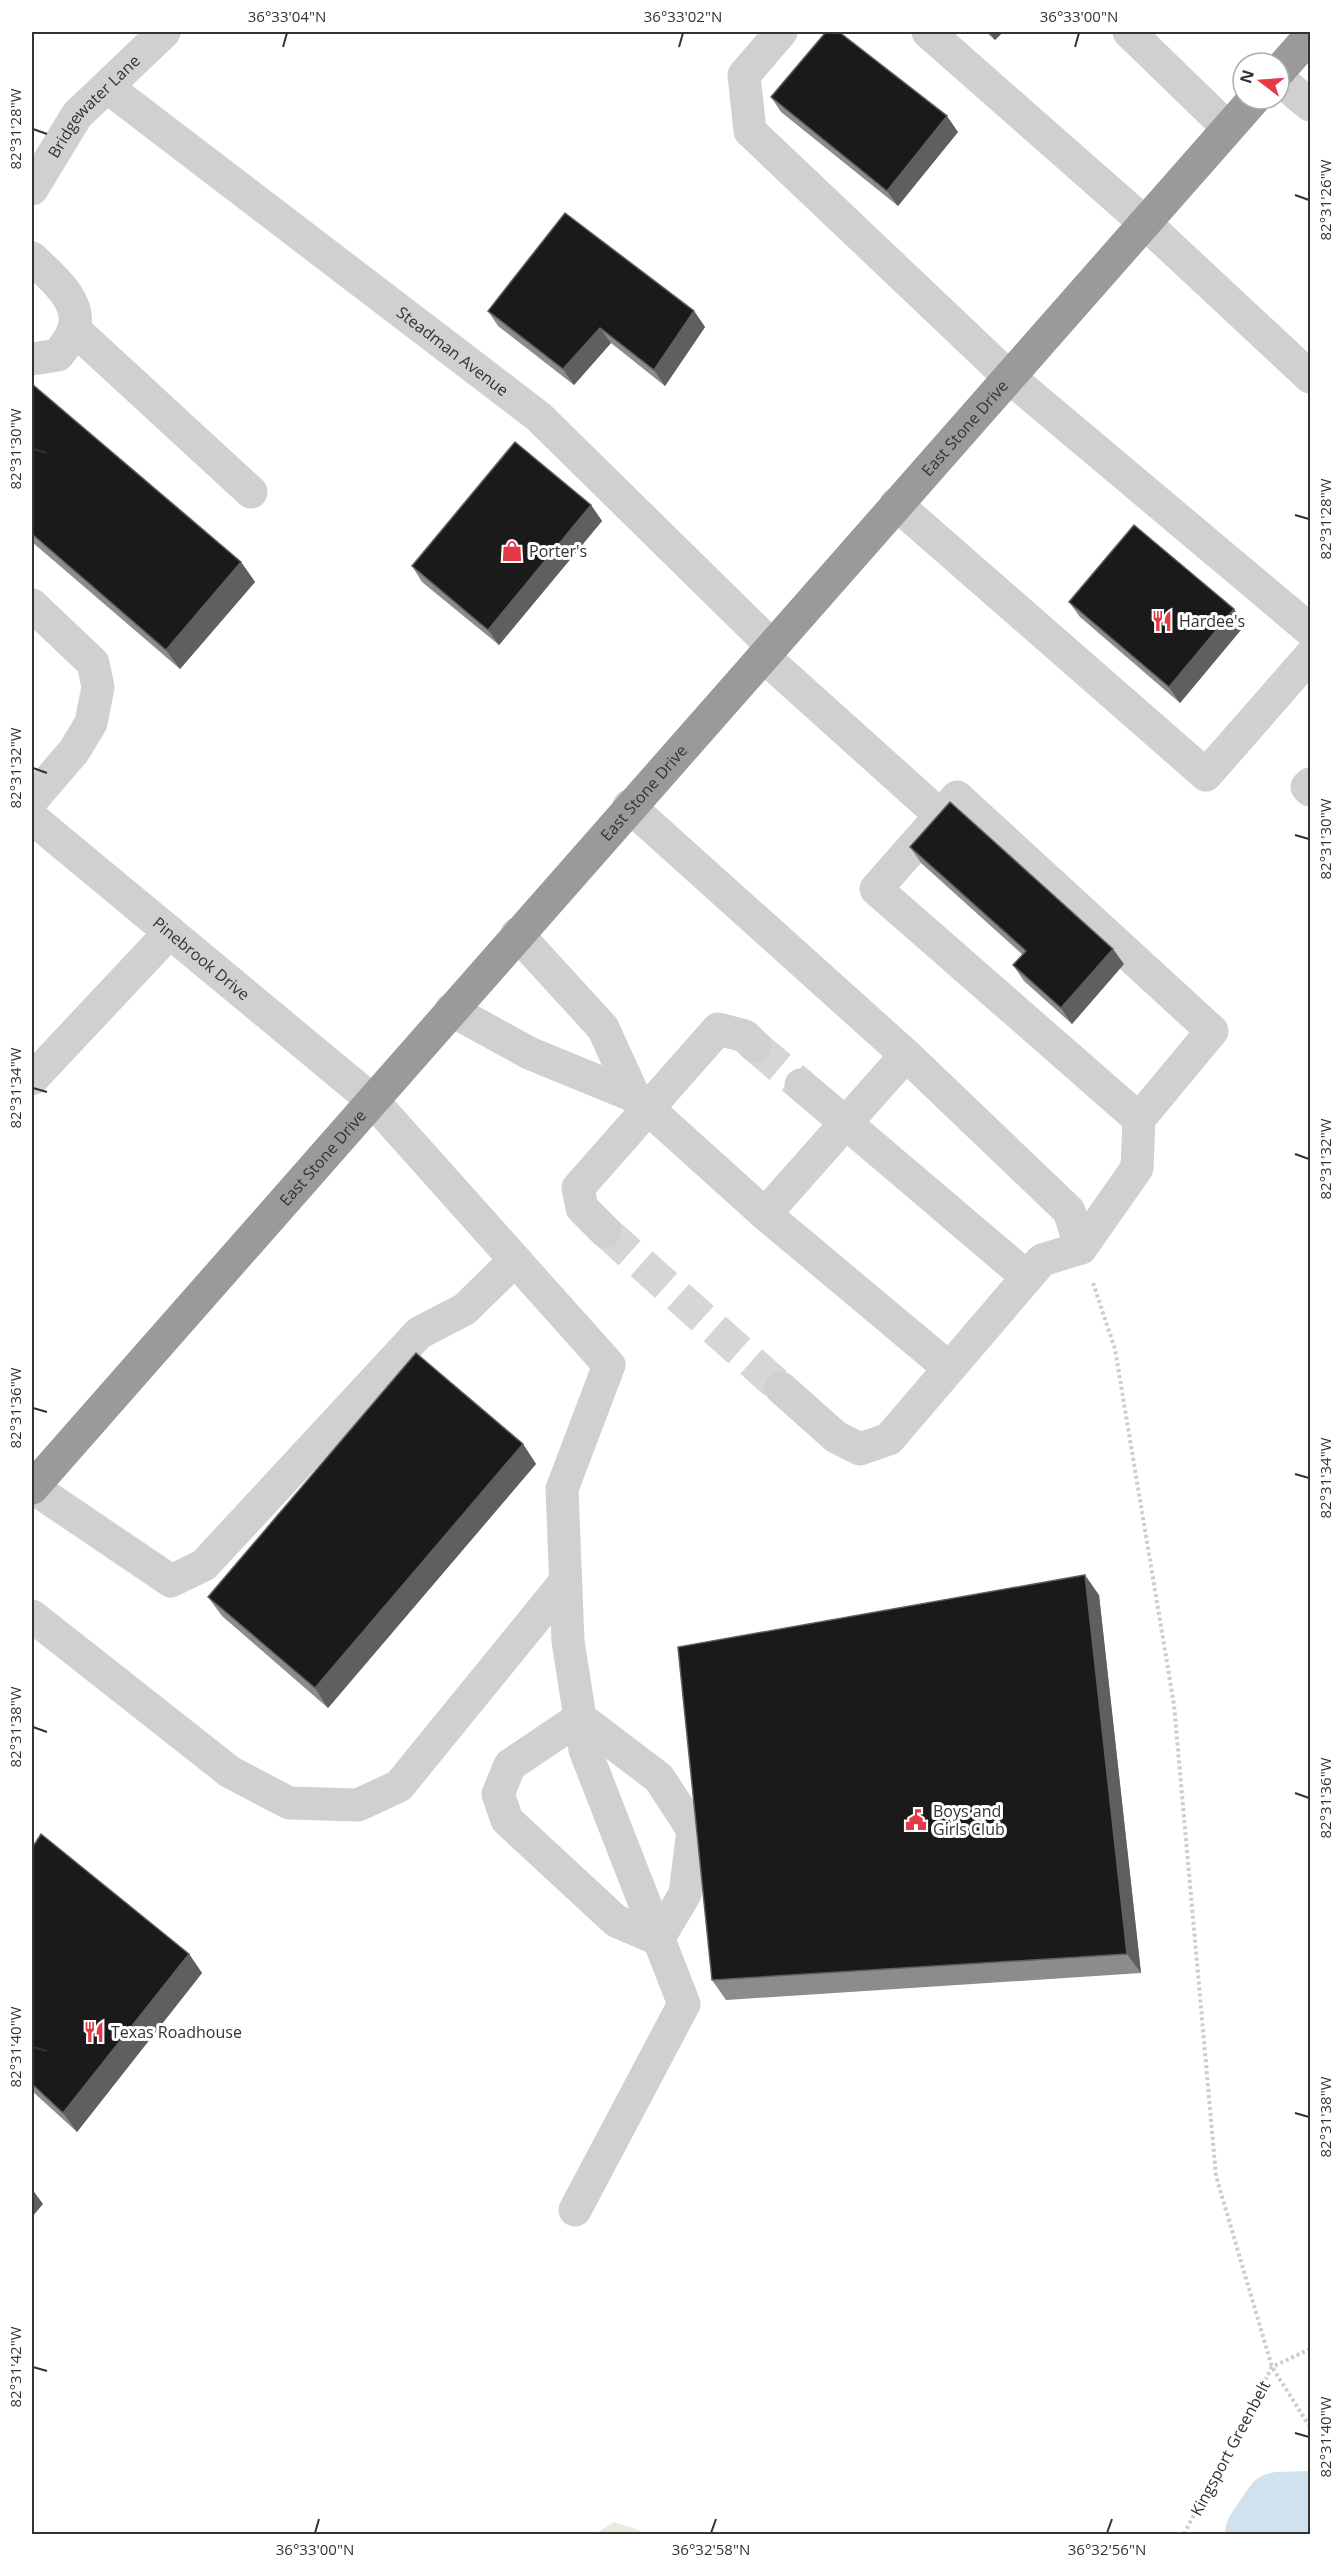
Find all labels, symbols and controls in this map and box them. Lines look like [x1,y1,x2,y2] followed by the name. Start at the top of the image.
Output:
[248,6,326,26] text: 36°33'04"N
[644,6,722,26] text: 36°33'02"N
[1040,6,1118,26] text: 36°33'00"N
[43,50,145,162] street label: Bridgewater Lane
[1231,51,1291,111] north arrow
[1234,67,1259,86] text: N
[5,88,25,170] text: 82°31'28"W
[1315,159,1335,241] text: 82°31'26"W
[392,301,513,401] street label: Steadman Avenue
[916,375,1013,481] street label: East Stone Drive
[5,408,25,490] text: 82°31'30"W
[1315,478,1335,560] text: 82°31'28"W
[500,539,524,563] shop icon: Porter's
[529,540,587,562] place label: Porter's
[1150,609,1174,633] restaurant icon: Hardee's
[1179,610,1245,632] place label: Hardee's
[5,727,25,809] text: 82°31'32"W
[595,740,692,846] street label: East Stone Drive
[1315,798,1335,880] text: 82°31'30"W
[148,912,254,1005] street label: Pinebrook Drive
[5,1047,25,1129] text: 82°31'34"W
[274,1105,371,1211] street label: East Stone Drive
[1315,1118,1335,1200] text: 82°31'32"W
[5,1367,25,1449] text: 82°31'36"W
[1315,1437,1335,1519] text: 82°31'34"W
[5,1686,25,1768] text: 82°31'38"W
[1315,1757,1335,1839] text: 82°31'36"W
[933,1800,1005,1840] place label: Boys and Girls Club
[904,1808,928,1832] public building icon: Boys and Girls Club
[5,2006,25,2088] text: 82°31'40"W
[82,2020,106,2044] restaurant icon: Texas Roadhouse
[111,2021,242,2043] place label: Texas Roadhouse
[1315,2076,1335,2158] text: 82°31'38"W
[5,2326,25,2408] text: 82°31'42"W
[1185,2376,1275,2519] street label: Kingsport Greenbelt
[1315,2396,1335,2478] text: 82°31'40"W
[276,2539,354,2559] text: 36°33'00"N
[672,2539,750,2559] text: 36°32'58"N
[1068,2539,1146,2559] text: 36°32'56"N

